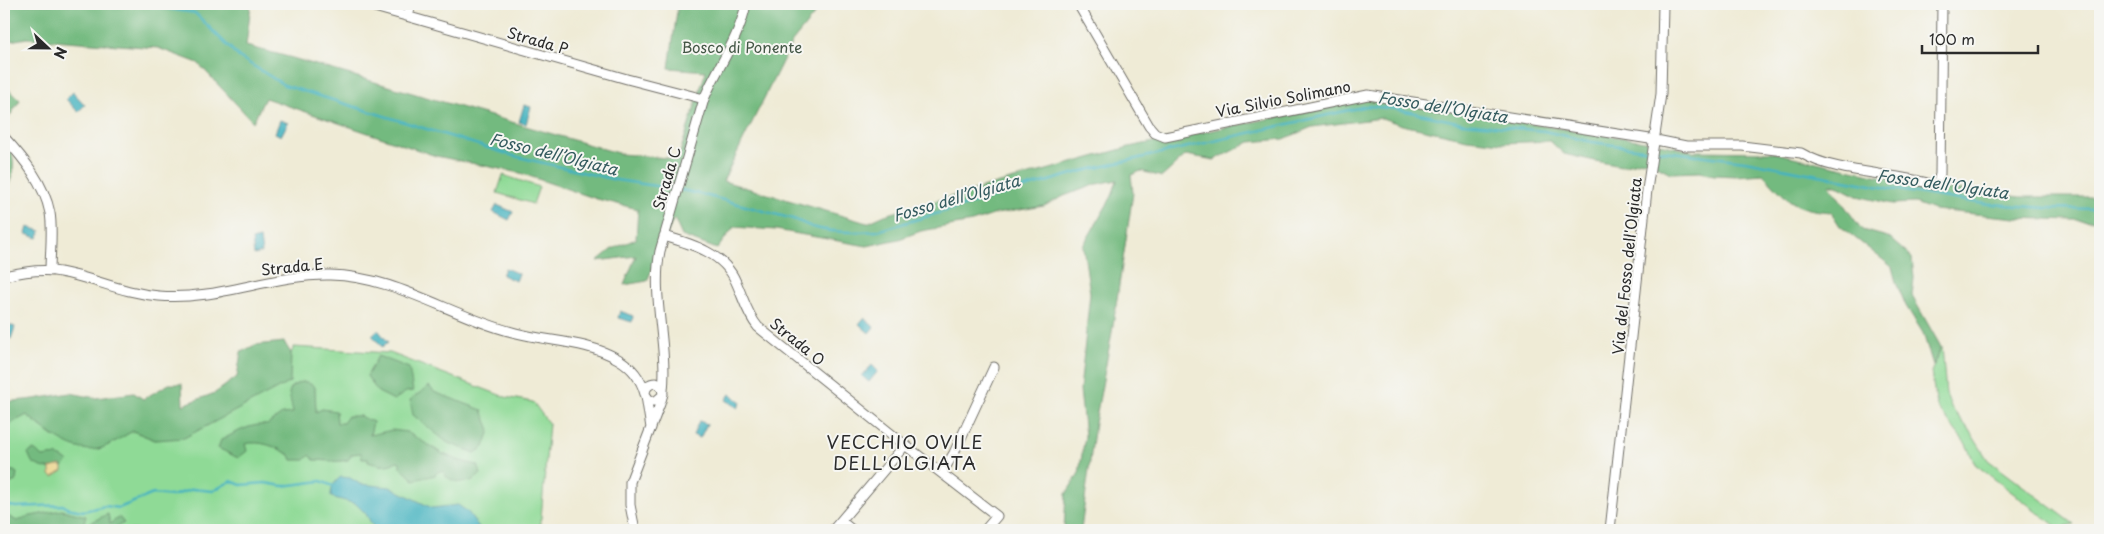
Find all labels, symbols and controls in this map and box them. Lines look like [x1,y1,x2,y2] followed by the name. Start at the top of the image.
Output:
[505,20,571,60] street label: Strada P
[22,22,72,72] north arrow
[1922,22,2038,54] scale bar
[1929,27,1975,50] text: 100 m
[682,35,802,58] park label: Bosco di Ponente
[49,44,72,62] text: N
[1214,74,1352,122] street label: Via Silvio Solimano
[1376,84,1510,128] water label: Fosso dell’Olgiata
[488,126,621,181] water label: Fosso dell’Olgiata
[646,143,686,213] street label: Strada C
[1876,162,2011,204] water label: Fosso dell'Olgiata
[890,167,1023,227] water label: Fosso dell’Olgiata
[1605,176,1647,356] street label: Via del Fosso dell'Olgiata
[260,251,324,281] street label: Strada E
[765,312,831,370] street label: Strada O
[827,428,983,476] district label: VECCHIO OVILE DELL'OLGIATA

